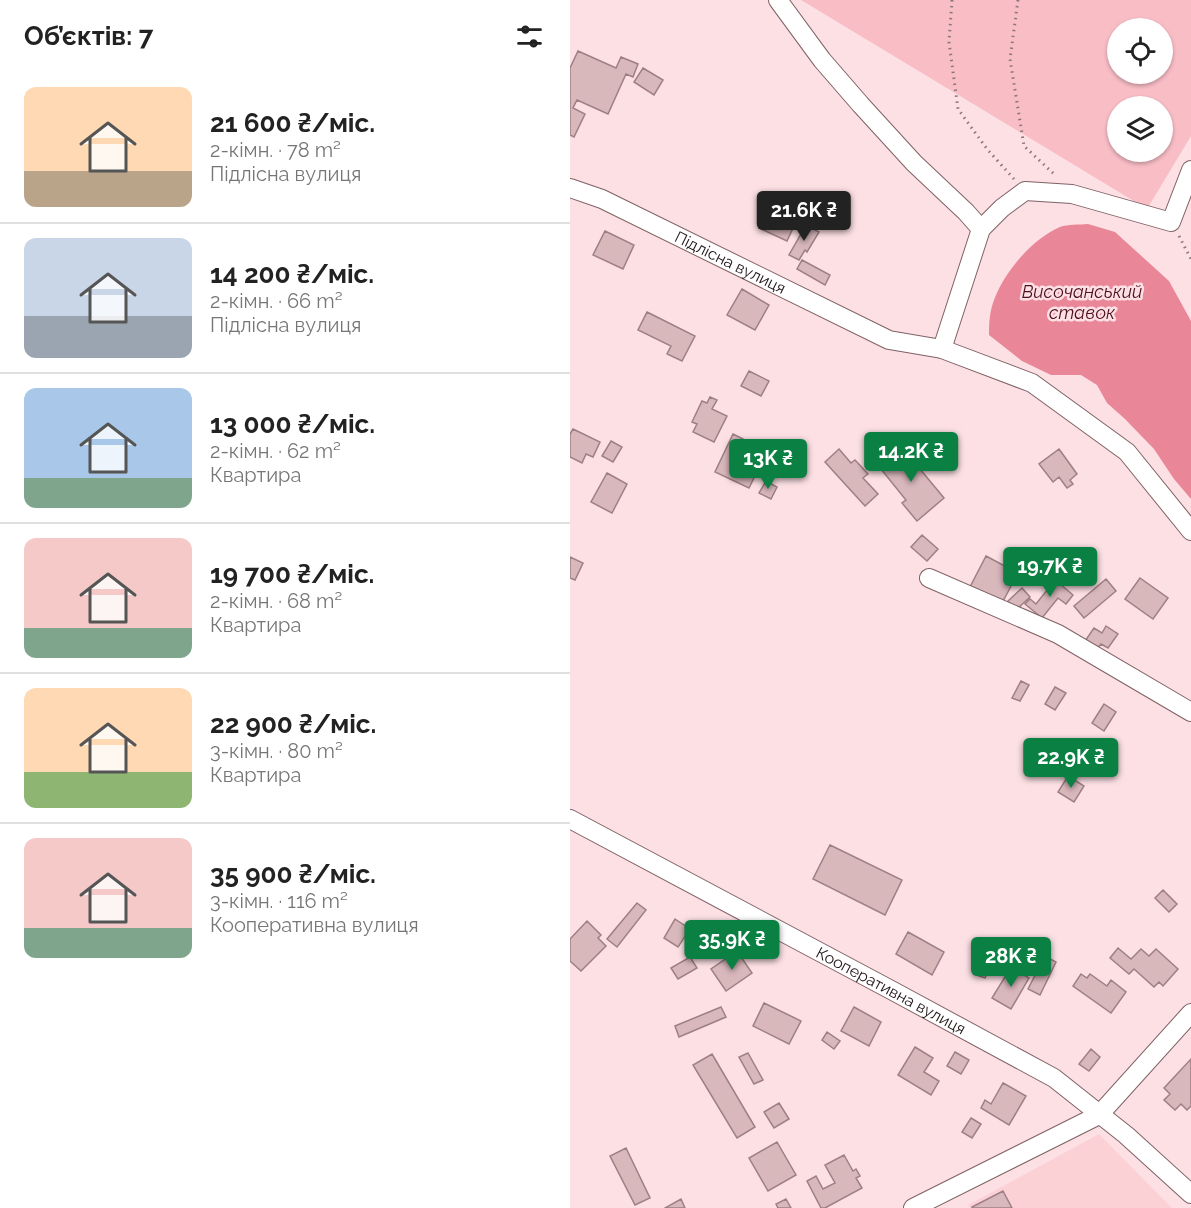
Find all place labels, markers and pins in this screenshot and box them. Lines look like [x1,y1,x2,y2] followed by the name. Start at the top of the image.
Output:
[749,191,859,242] pin: 21.6K ₴
[856,432,966,483] pin: 14.2K ₴
[726,439,810,490] pin: 13K ₴
[995,547,1105,598] pin: 19.7K ₴
[1016,738,1126,789] pin: 22.9K ₴
[677,920,787,971] pin: 35.9K ₴
[969,937,1053,988] pin: 28K ₴

